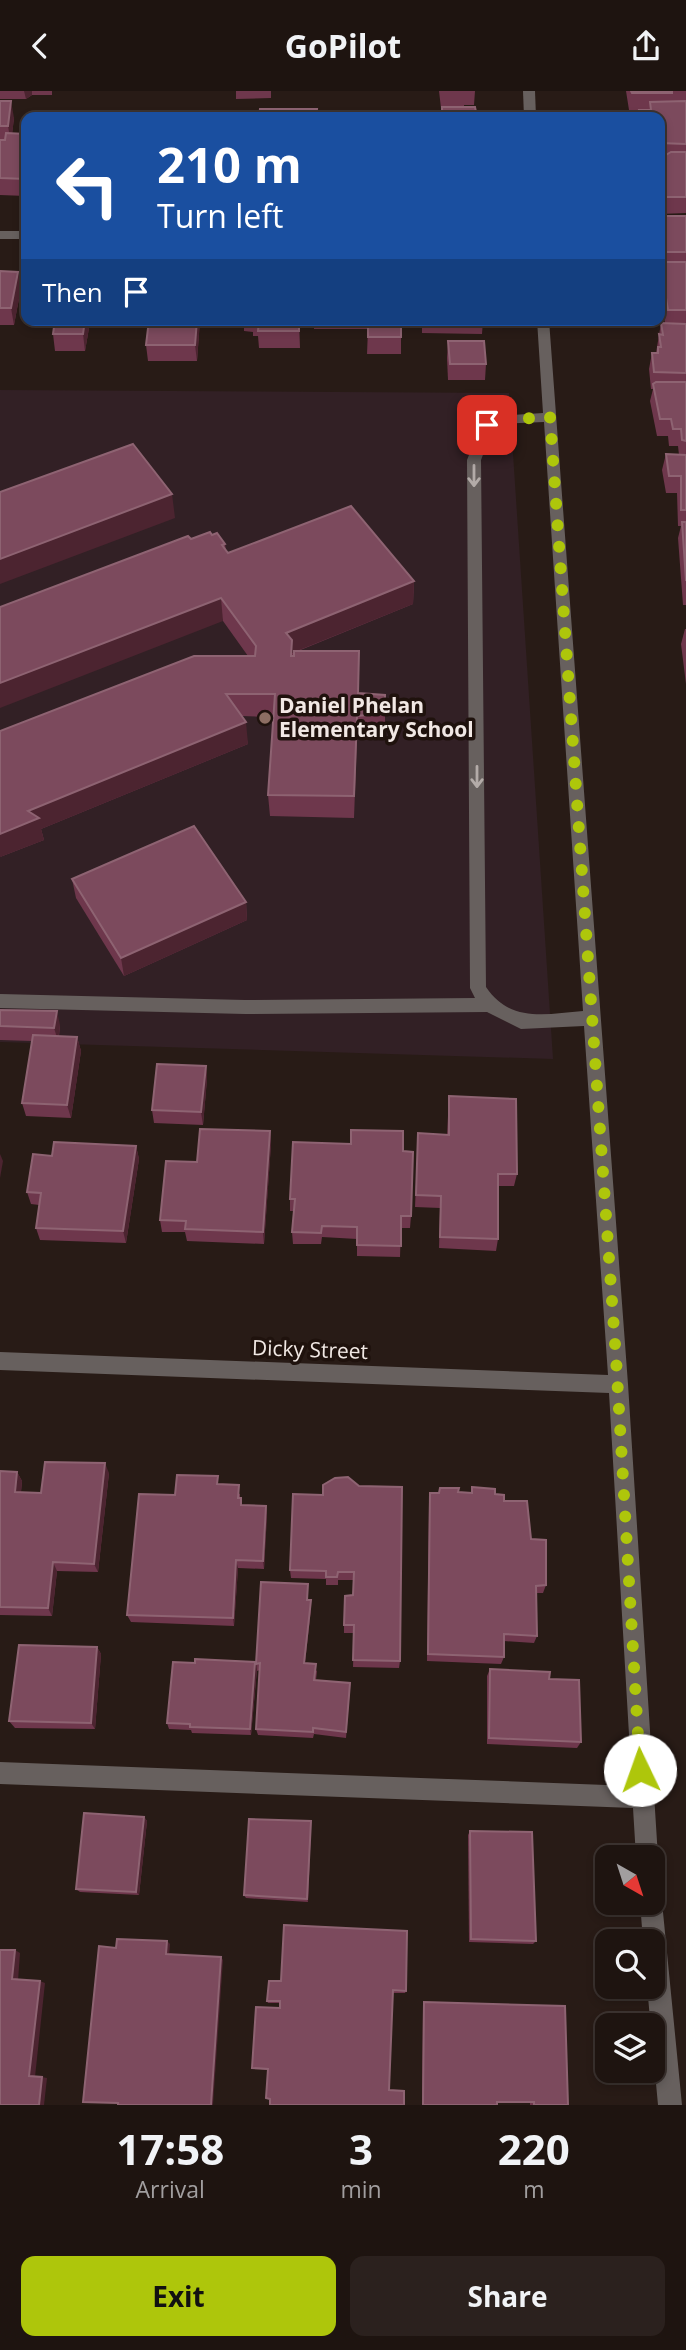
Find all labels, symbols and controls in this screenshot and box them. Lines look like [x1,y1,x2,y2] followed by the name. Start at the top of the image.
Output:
[285,24,401,67] text: GoPilot
[21,27,59,65] icon: back
[627,27,665,65] icon: share
[157,131,302,197] text: 210 m
[42,140,133,231] icon: left
[157,194,283,237] text: Turn left
[117,273,155,311] icon: arrive
[42,274,103,310] text: Then
[457,395,517,455] pin
[468,406,506,444] icon: arrive
[467,464,481,487] one-way arrow
[279,691,474,743] place label: Daniel Phelan Elementary School
[257,710,273,726] marker: Daniel Phelan Elementary School
[470,765,483,788] one-way arrow
[251,1333,369,1365] street label: Dicky Street
[603,1733,677,1807] position arrow
[595,1845,665,1915] north arrow
[595,1845,665,2083] map controls
[595,1929,665,1999] button: search
[595,2013,665,2083] button: layers
[116,2120,224,2177] text: 17:58
[349,2120,373,2177] text: 3
[498,2120,570,2177] text: 220
[136,2173,205,2205] text: Arrival
[340,2173,382,2205] text: min
[523,2173,544,2205] text: m
[21,2256,336,2336] button: Exit
[350,2256,665,2336] button: Share

